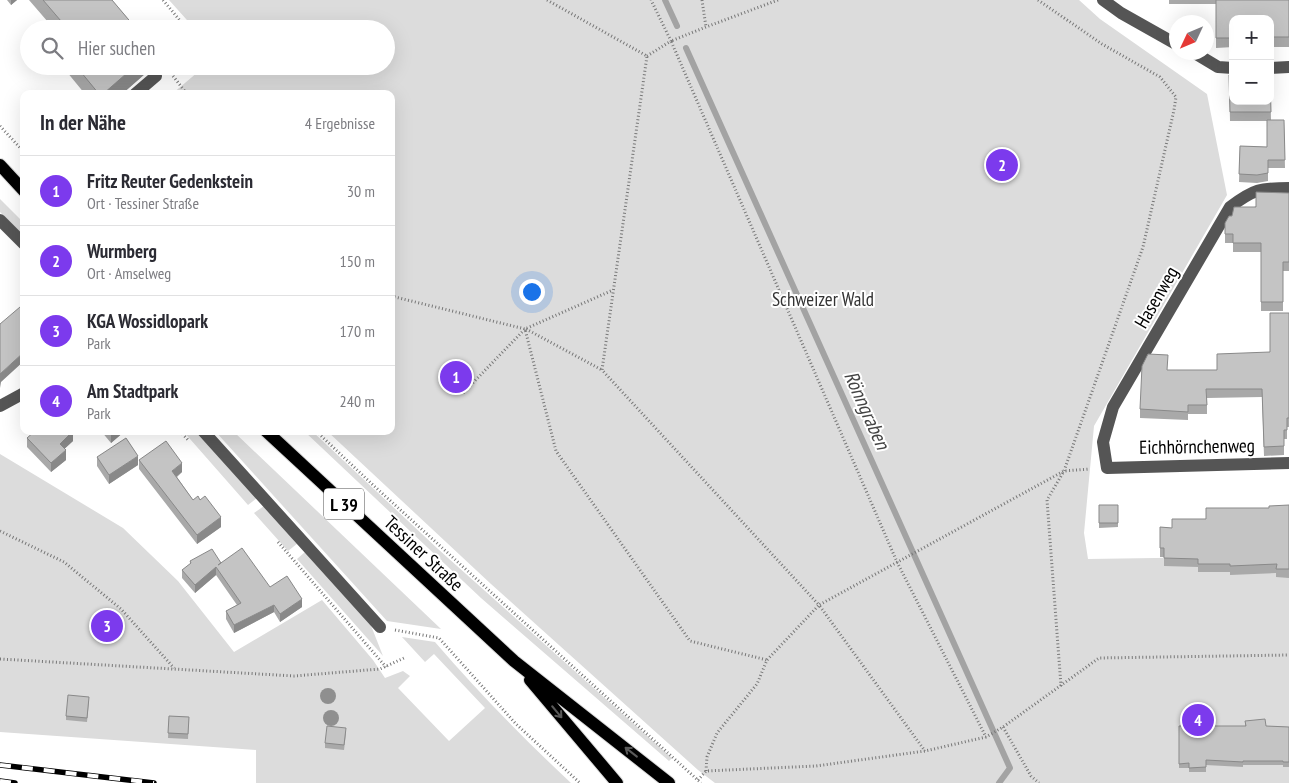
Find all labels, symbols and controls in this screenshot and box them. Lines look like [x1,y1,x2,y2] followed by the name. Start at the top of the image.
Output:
[1169,15,1214,60] north arrow
[1229,15,1274,105] map controls
[1229,15,1274,60] button: +
[20,20,395,75] search box
[38,34,66,62] icon: search
[78,36,155,60] text: Hier suchen
[1229,60,1274,105] button: −
[40,109,126,136] text: In der Nähe
[305,113,375,133] text: 4 Ergebnisse
[986,146,1018,184] pin: 2
[87,169,253,193] text: Fritz Reuter Gedenkstein
[52,181,60,201] text: 1
[347,181,375,201] text: 30 m
[87,193,199,213] text: Ort · Tessiner Straße
[87,239,157,263] text: Wurmberg
[52,251,60,271] text: 2
[340,251,375,271] text: 150 m
[1129,262,1183,332] street label: Hasenweg
[87,263,171,283] text: Ort · Amselweg
[519,279,545,305] your location
[772,287,874,311] park label: Schweizer Wald
[87,309,208,333] text: KGA Wossidlopark
[52,321,60,341] text: 3
[340,321,375,341] text: 170 m
[87,333,111,353] text: Park
[440,358,472,396] pin: 1
[838,367,896,454] water label: Rönngraben
[87,379,178,403] text: Am Stadtpark
[52,391,60,411] text: 4
[340,391,375,411] text: 240 m
[87,403,111,423] text: Park
[1139,433,1255,459] street label: Eichhörnchenweg
[324,488,364,520] road number: L 39
[379,510,469,596] street label: Tessiner Straße
[91,607,123,645] pin: 3
[1182,701,1214,739] pin: 4
[551,705,563,718] one-way arrow
[625,747,638,758] one-way arrow

